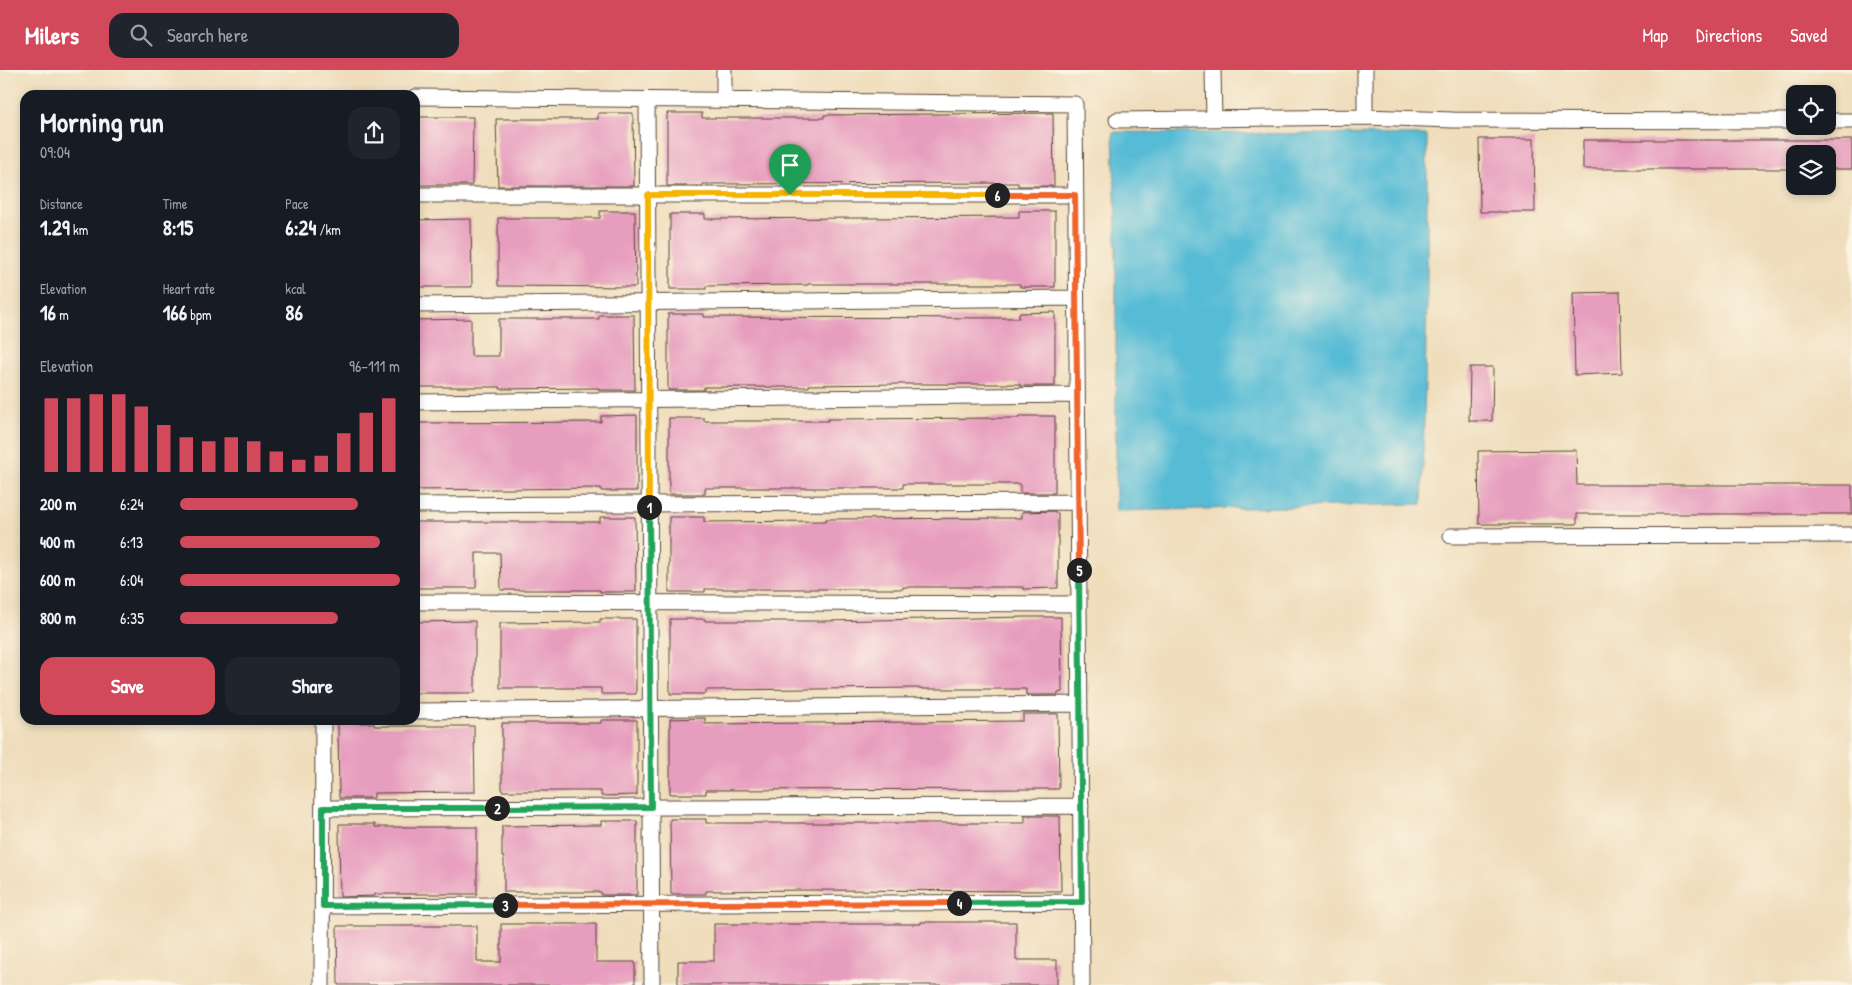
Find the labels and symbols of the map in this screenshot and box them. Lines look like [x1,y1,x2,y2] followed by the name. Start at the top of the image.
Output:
[769,144,811,195] pin
[984,182,1010,208] pin: 6
[636,494,662,520] pin: 1
[1066,558,1092,582] pin: 5
[484,796,510,820] pin: 2
[946,890,972,916] pin: 4
[492,892,518,918] pin: 3

